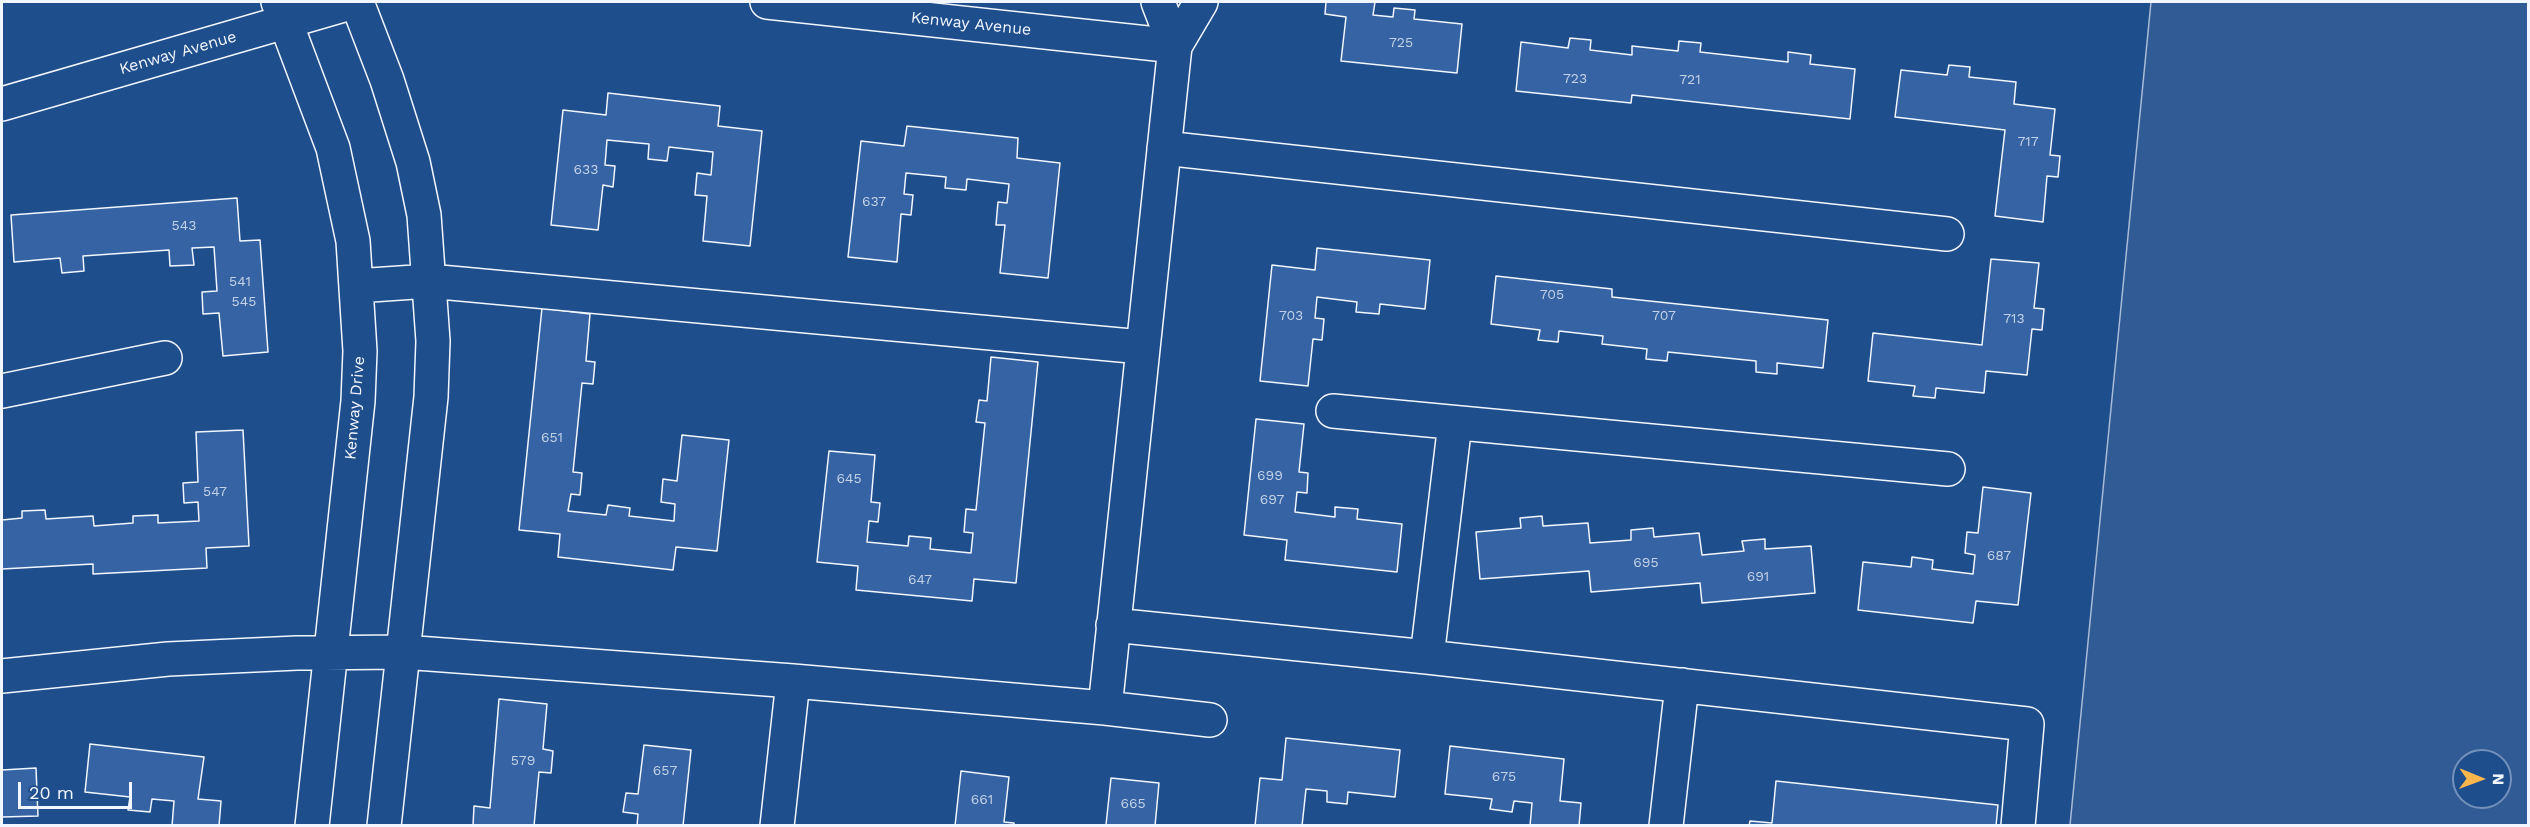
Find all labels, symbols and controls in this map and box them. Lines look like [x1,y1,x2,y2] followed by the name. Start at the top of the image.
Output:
[910,8,1032,40] street label: Kenway Avenue
[117,27,239,79] street label: Kenway Avenue
[1389,35,1413,51] house number: 725
[1563,71,1587,87] house number: 723
[1679,72,1701,88] house number: 721
[2017,134,2039,150] house number: 717
[574,162,598,178] house number: 633
[862,194,886,210] house number: 637
[172,218,196,234] house number: 543
[229,274,251,290] house number: 541
[1540,287,1564,303] house number: 705
[232,294,256,310] house number: 545
[1279,308,1303,324] house number: 703
[1652,308,1676,324] house number: 707
[2003,311,2025,327] house number: 713
[341,355,369,461] street label: Kenway Drive
[541,430,563,446] house number: 651
[1257,468,1283,484] house number: 699
[836,471,862,487] house number: 645
[203,484,227,500] house number: 547
[1260,492,1284,508] house number: 697
[1987,548,2011,564] house number: 687
[1633,555,1659,571] house number: 695
[1747,569,1769,585] house number: 691
[908,572,932,588] house number: 647
[2452,749,2512,809] north arrow
[511,753,535,769] house number: 579
[653,763,677,779] house number: 657
[1492,769,1516,785] house number: 675
[21,770,135,808] scale bar
[2489,773,2508,785] text: N
[29,782,74,803] text: 20 m
[971,792,993,808] house number: 661
[1120,796,1146,812] house number: 665

